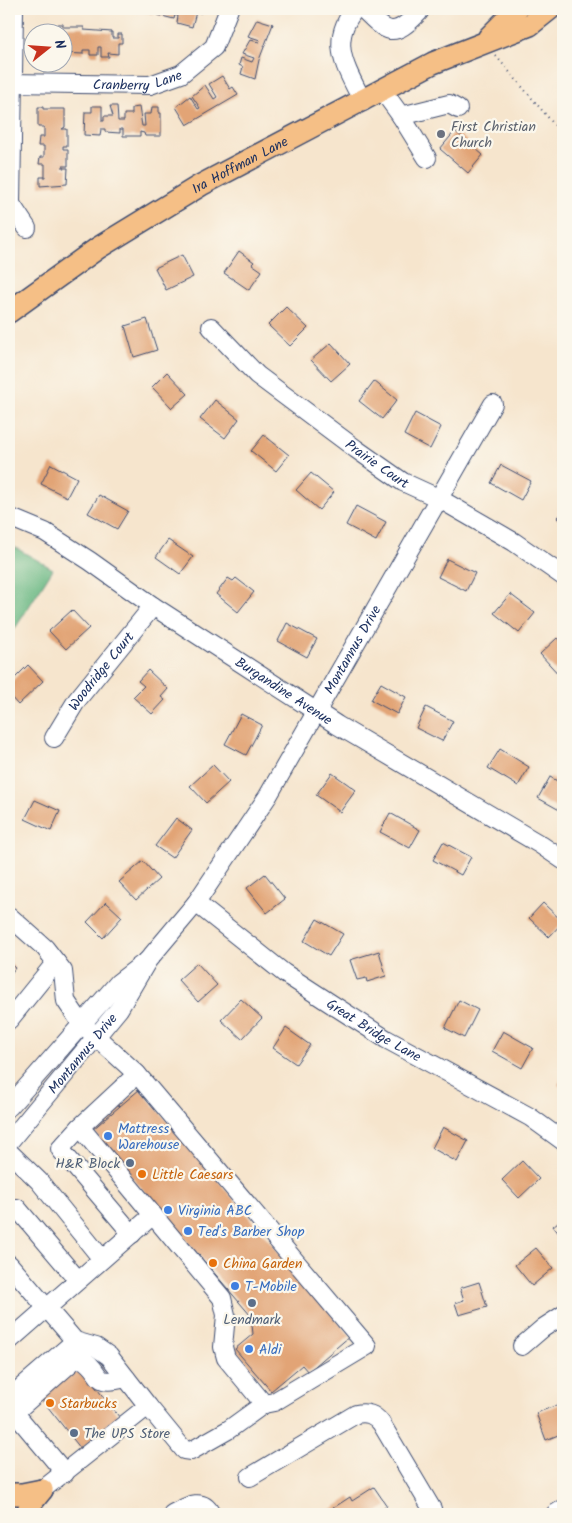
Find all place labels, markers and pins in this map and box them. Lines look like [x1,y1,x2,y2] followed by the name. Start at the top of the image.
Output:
[451,116,536,154] place label: First Christian Church
[435,128,447,140] marker: First Christian Church
[118,1118,180,1156] place label: Mattress Warehouse
[102,1130,114,1142] marker: Mattress Warehouse
[55,1153,120,1175] place label: H&R Block
[124,1157,136,1169] marker: H&R Block
[152,1164,234,1186] place label: Little Caesars
[136,1168,148,1180] marker: Little Caesars
[178,1200,252,1222] place label: Virginia ABC
[162,1204,174,1216] marker: Virginia ABC
[198,1221,305,1243] place label: Ted's Barber Shop
[182,1225,194,1237] marker: Ted's Barber Shop
[223,1253,302,1275] place label: China Garden
[207,1257,219,1269] marker: China Garden
[245,1276,297,1298] place label: T-Mobile
[229,1280,241,1292] marker: T-Mobile
[246,1297,258,1309] marker: Lendmark
[223,1309,281,1331] place label: Lendmark
[259,1339,282,1361] place label: Aldi
[243,1343,255,1355] marker: Aldi
[60,1393,117,1415] place label: Starbucks
[44,1397,56,1409] marker: Starbucks
[84,1423,171,1445] place label: The UPS Store
[68,1427,80,1439] marker: The UPS Store

